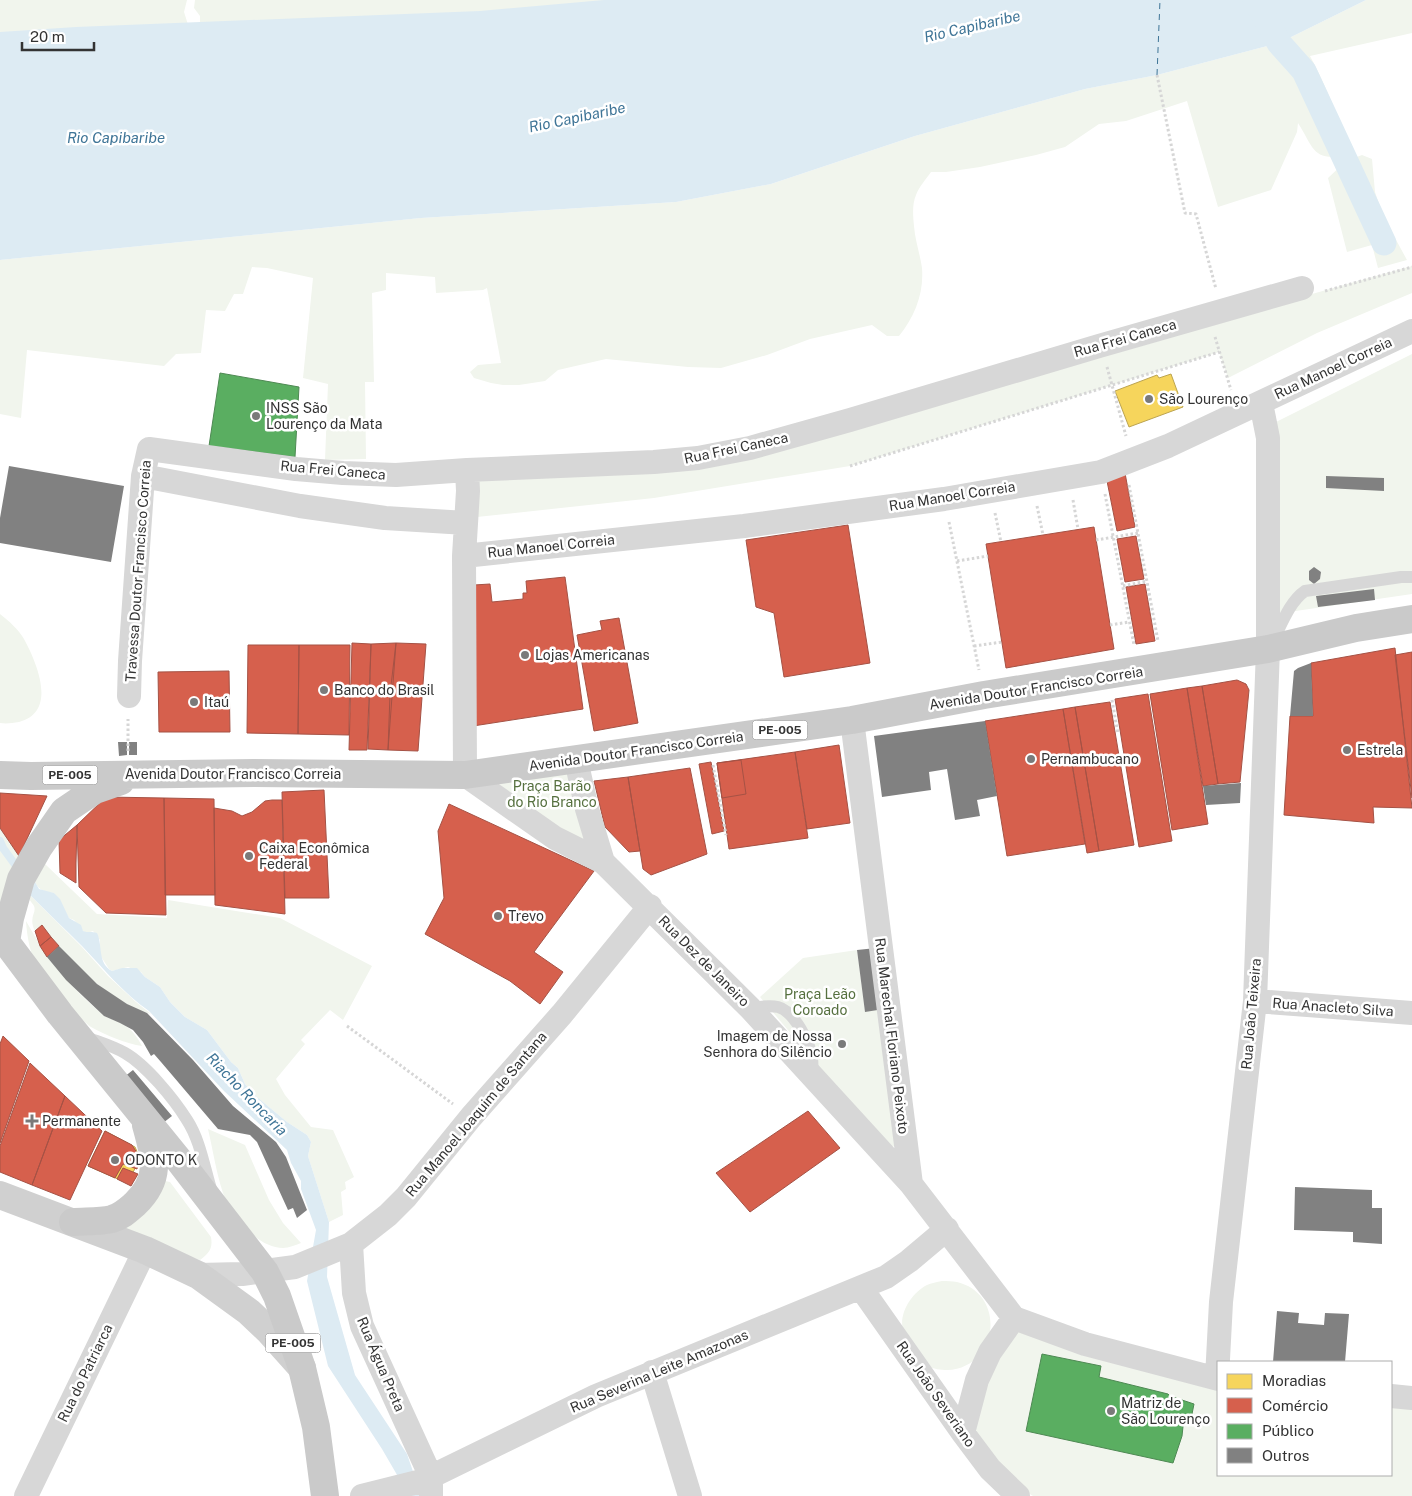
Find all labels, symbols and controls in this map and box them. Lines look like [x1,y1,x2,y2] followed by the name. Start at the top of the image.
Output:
[922,7,1022,45] water label: Rio Capibaribe
[22,20,95,52] scale bar
[30,28,65,45] text: 20 m
[527,98,627,136] water label: Rio Capibaribe
[67,129,165,146] water label: Rio Capibaribe
[1072,316,1178,360] street label: Rua Frei Caneca
[1272,334,1394,402] street label: Rua Manoel Correia
[1159,391,1248,407] place label: São Lourenço
[1143,393,1155,405] marker: São Lourenço
[266,400,382,432] place label: INSS São Lourenço da Mata
[250,410,262,422] marker: INSS São Lourenço da Mata
[683,429,789,467] street label: Rua Frei Caneca
[280,457,386,483] street label: Rua Frei Caneca
[122,460,154,682] street label: Travessa Doutor Francisco Correia
[888,478,1016,514] street label: Rua Manoel Correia
[487,531,615,561] street label: Rua Manoel Correia
[535,647,650,663] place label: Lojas Americanas
[519,649,531,661] marker: Lojas Americanas
[928,663,1144,713] street label: Avenida Doutor Francisco Correia
[334,682,435,698] place label: Banco do Brasil
[318,684,330,696] marker: Banco do Brasil
[204,694,229,710] place label: Itaú
[188,696,200,708] marker: Itaú
[752,720,808,740] road number: PE-005
[528,728,744,774] street label: Avenida Doutor Francisco Correia
[1357,742,1403,758] place label: Estrela
[1341,744,1353,756] marker: Estrela
[1041,751,1139,767] place label: Pernambucano
[1025,753,1037,765] marker: Pernambucano
[42,766,98,784] road number: PE-005
[125,766,341,782] street label: Avenida Doutor Francisco Correia
[507,778,597,810] park label: Praça Barão do Rio Branco
[259,840,369,872] place label: Caixa Econômica Federal
[243,850,255,862] marker: Caixa Econômica Federal
[508,908,544,924] place label: Trevo
[492,910,504,922] marker: Trevo
[655,912,753,1010] street label: Rua Dez de Janeiro
[872,937,912,1135] street label: Rua Marechal Floriano Peixoto
[1238,958,1264,1070] street label: Rua João Teixeira
[784,986,856,1018] park label: Praça Leão Coroado
[1272,995,1394,1019] street label: Rua Anacleto Silva
[402,1028,550,1200] street label: Rua Manoel Joaquim de Santana
[703,1028,832,1060] place label: Imagem de Nossa Senhora do Silêncio
[836,1038,848,1050] marker: Imagem de Nossa Senhora do Silêncio
[203,1049,291,1139] water label: Riacho Roncaria
[42,1113,121,1129] place label: Permanente
[26,1115,38,1127] marker: Permanente
[125,1152,198,1168] place label: ODONTO K
[109,1154,121,1166] marker: ODONTO K
[354,1314,409,1414] street label: Rua Água Preta
[54,1321,116,1425] street label: Rua do Patriarca
[568,1326,750,1416] street label: Rua Severina Leite Amazonas
[266,1334,320,1352] road number: PE-005
[893,1338,979,1450] street label: Rua João Severiano
[1217,1361,1392,1476] legend
[1262,1372,1326,1389] text: Moradias
[1121,1395,1210,1427] place label: Matriz de São Lourenço
[1262,1397,1328,1414] text: Comércio
[1105,1405,1117,1417] marker: Matriz de São Lourenço
[1262,1422,1314,1439] text: Público
[1262,1447,1309,1464] text: Outros

